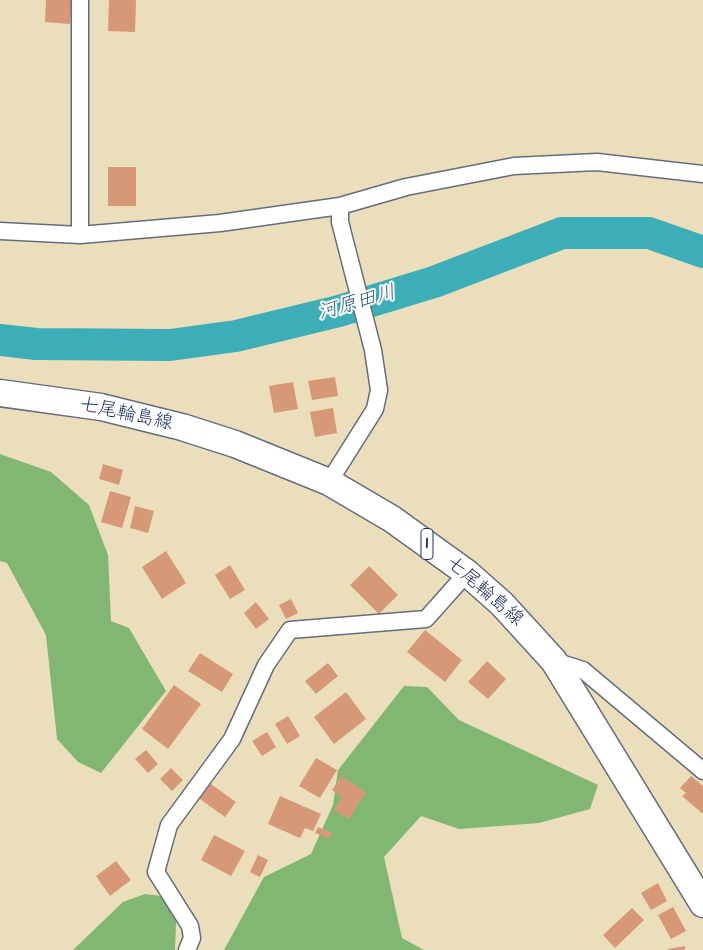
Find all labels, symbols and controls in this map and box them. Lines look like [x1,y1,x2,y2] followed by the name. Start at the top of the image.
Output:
[315,281,399,327] water label: 河原田川
[77,394,175,436] street label: 七尾輪島線
[421,528,433,560] road number: 1
[441,552,527,632] street label: 七尾輪島線

